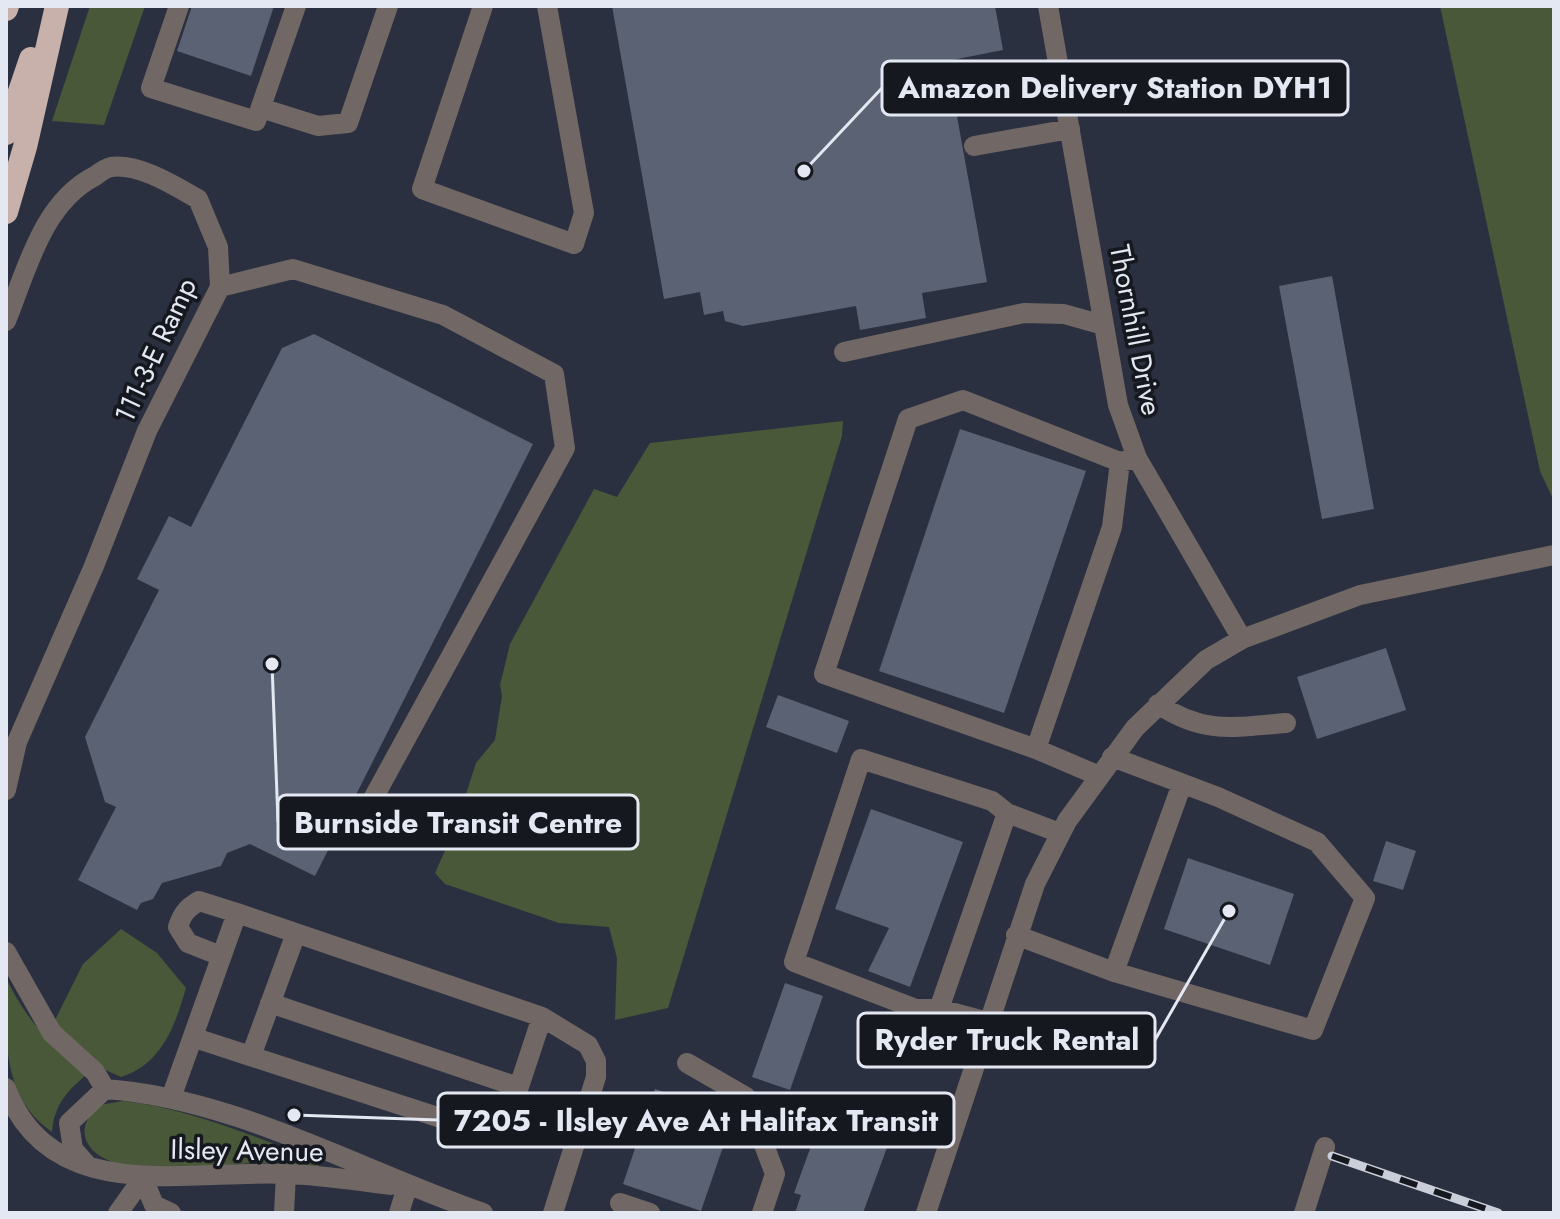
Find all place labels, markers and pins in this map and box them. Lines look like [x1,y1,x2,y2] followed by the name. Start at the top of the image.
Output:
[882,61,1348,115] callout: Amazon Delivery Station DYH1
[278,795,638,849] callout: Burnside Transit Centre
[858,1013,1155,1067] callout: Ryder Truck Rental
[438,1093,954,1147] callout: 7205 - Ilsley Ave At Halifax Transit

